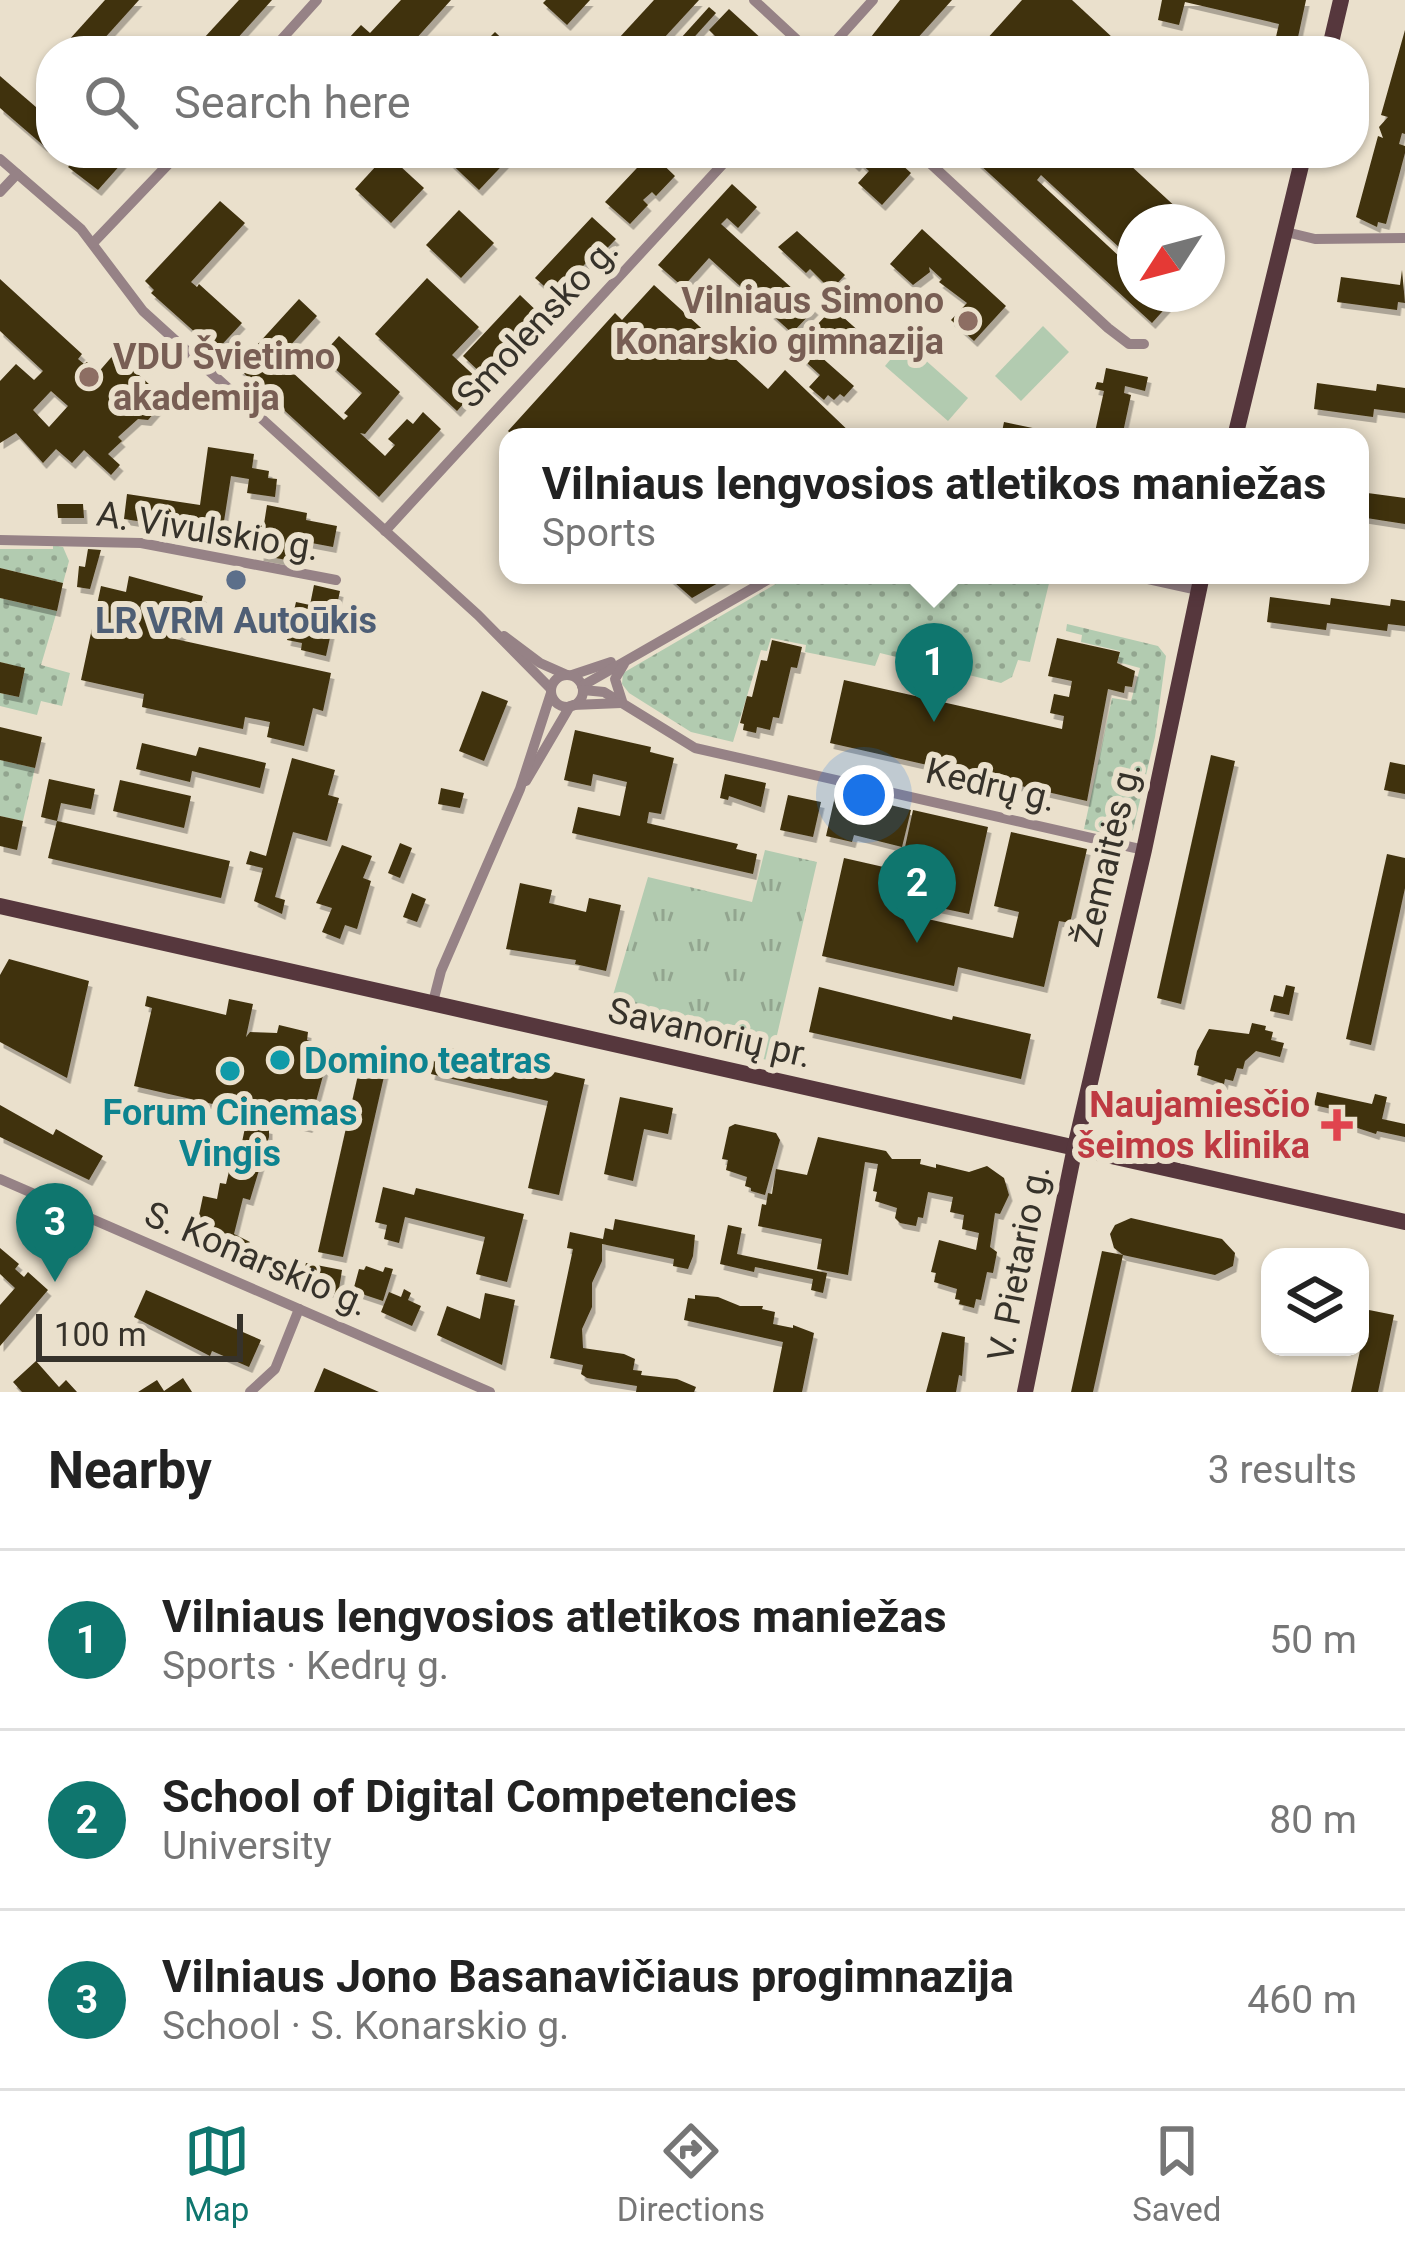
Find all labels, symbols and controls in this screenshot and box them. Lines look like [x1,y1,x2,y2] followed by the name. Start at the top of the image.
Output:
[36,36,1369,168] search box
[78,69,144,135] icon: search
[174,76,411,129] text: Search here
[1117,204,1225,312] north arrow
[448,229,627,416] street label: Smolensko g.
[615,280,944,363] place label: Vilniaus Simono Konarskio gimnazija
[955,308,981,334] marker: Vilniaus Simono Konarskio gimnazija
[113,335,335,419] place label: VDU Švietimo akademija
[76,364,102,390] marker: VDU Švietimo akademija
[499,428,1369,584] popup
[542,457,1326,510] text: Vilniaus lengvosios atletikos maniežas
[94,493,322,569] street label: A. Vivulskio g.
[542,510,656,556] text: Sports
[223,567,249,593] marker: LR VRM Autoūkis
[95,600,377,642] place label: LR VRM Autoūkis
[895,623,973,722] pin: 1
[922,750,1060,820] street label: Kedrų g.
[1065,758,1150,951] street label: Žemaitės g.
[834,765,894,825] your location
[878,844,956,943] pin: 2
[604,989,816,1077] street label: Savanorių pr.
[304,1040,551,1082] place label: Domino teatras
[267,1047,293,1073] marker: Domino teatras
[217,1058,243,1084] marker: Forum Cinemas Vingis
[1077,1084,1310,1167] place label: Naujamiesčio šeimos klinika
[103,1092,357,1175] place label: Forum Cinemas Vingis
[1321,1109,1353,1141] marker: Naujamiesčio šeimos klinika
[979,1161,1059,1365] street label: V. Pietario g.
[16,1183,94,1282] pin: 3
[138,1193,375,1325] street label: S. Konarskio g.
[1261,1248,1369,1356] map controls
[1261,1248,1369,1356] button: layers
[36,1308,243,1361] scale bar
[54,1315,147,1354] text: 100 m
[48,1441,212,1500] text: Nearby
[1208,1447,1357,1493] text: 3 results
[162,1590,947,1643] text: Vilniaus lengvosios atletikos maniežas
[76,1617,98,1663] text: 1
[1269,1617,1357,1663] text: 50 m
[162,1643,449,1689] text: Sports · Kedrų g.
[162,1770,797,1823] text: School of Digital Competencies
[76,1797,98,1843] text: 2
[1269,1797,1357,1843] text: 80 m
[162,1823,332,1869] text: University
[162,1950,1014,2003] text: Vilniaus Jono Basanavičiaus progimnazija
[76,1977,98,2023] text: 3
[1247,1977,1357,2023] text: 460 m
[162,2003,569,2049] text: School · S. Konarskio g.
[184,2118,250,2229] tab: Map
[617,2118,765,2229] tab: Directions
[1132,2118,1221,2229] tab: Saved

